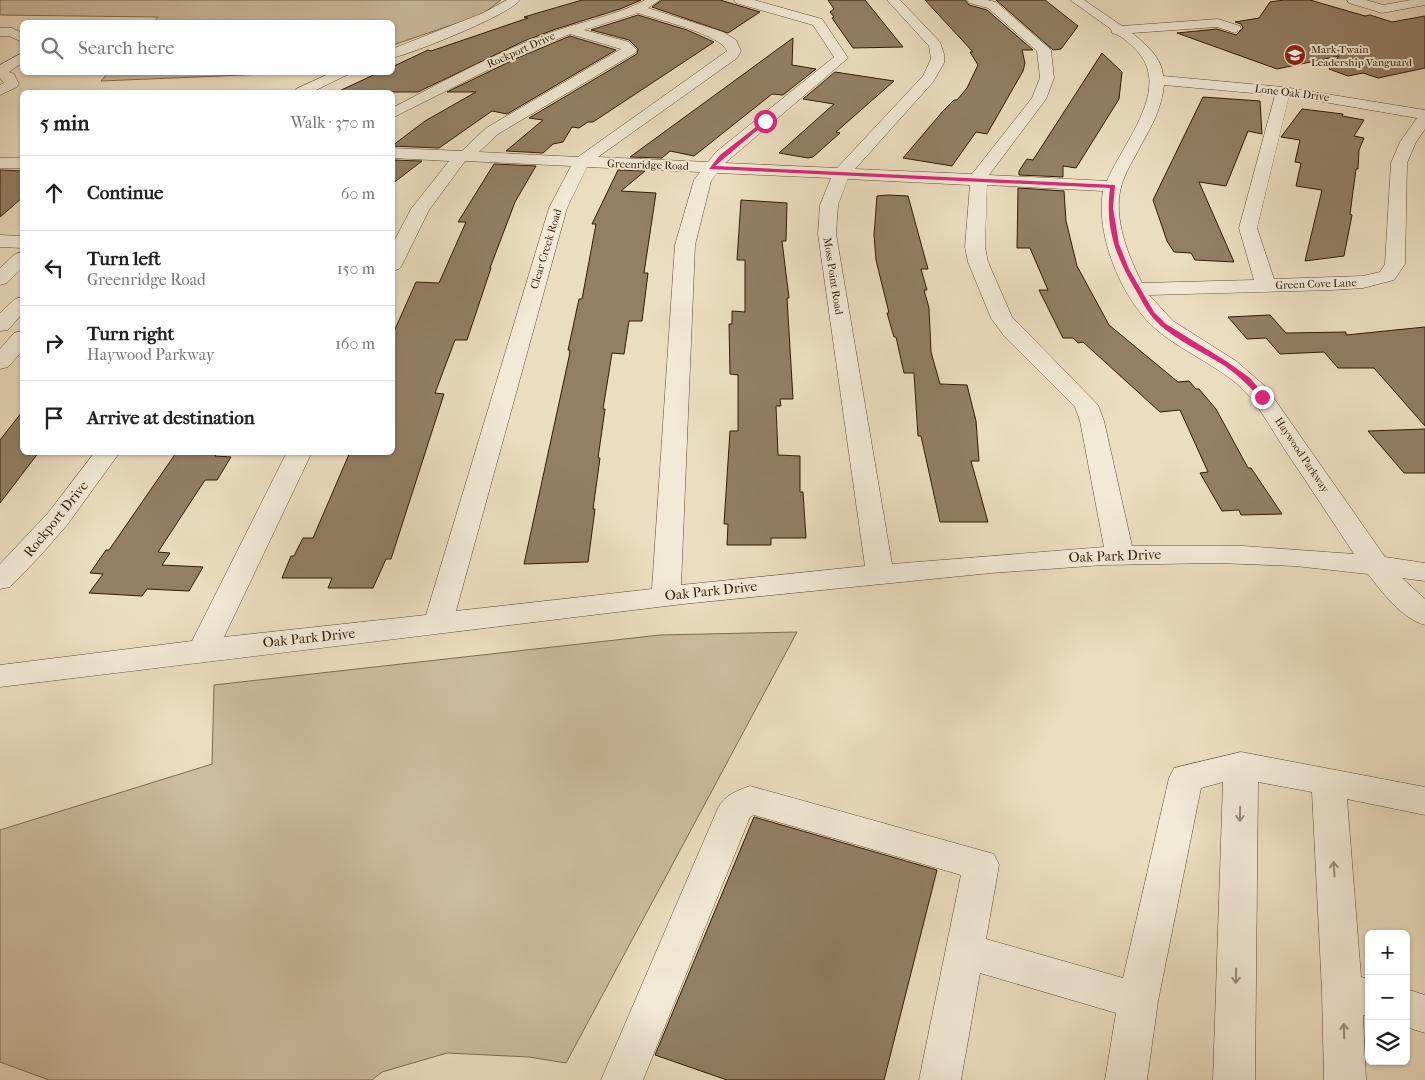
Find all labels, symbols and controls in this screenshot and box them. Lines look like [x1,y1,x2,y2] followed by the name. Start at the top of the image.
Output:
[20,20,395,75] search box
[485,29,558,71] street label: Rockport Drive
[38,34,66,62] icon: search
[78,37,174,59] text: Search here
[1283,43,1307,67] school or university icon: Mark Twain Leadership Vanguard
[1311,43,1413,69] place label: Mark Twain Leadership Vanguard
[1254,82,1331,104] street label: Lone Oak Drive
[754,110,777,133] route start
[40,111,89,135] text: 5 min
[290,113,375,132] text: Walk · 370 m
[607,157,690,173] street label: Greenridge Road
[40,179,68,207] icon: ahead
[87,182,163,204] text: Continue
[341,184,375,203] text: 60 m
[528,206,565,291] street label: Clear Creek Road
[820,236,846,317] street label: Moss Point Road
[87,248,161,270] text: Turn left
[40,254,68,282] icon: left
[337,259,375,278] text: 150 m
[87,270,206,289] text: Greenridge Road
[1275,276,1357,292] street label: Green Cove Lane
[87,323,174,345] text: Turn right
[40,329,68,357] icon: right
[335,334,375,353] text: 160 m
[87,345,215,364] text: Haywood Parkway
[1251,386,1274,409] route end
[40,404,68,432] icon: arrive
[87,407,255,429] text: Arrive at destination
[1272,415,1333,496] street label: Haywood Parkway
[20,477,92,561] street label: Rockport Drive
[1068,546,1162,566] street label: Oak Park Drive
[664,578,758,604] street label: Oak Park Drive
[262,625,356,651] street label: Oak Park Drive
[1235,805,1245,821] one-way arrow
[1330,861,1339,877] one-way arrow
[1365,930,1410,1065] map controls
[1365,930,1410,975] button: +
[1231,968,1241,984] one-way arrow
[1365,975,1410,1020] button: −
[1365,1020,1410,1065] button: layers
[1339,1024,1348,1040] one-way arrow

